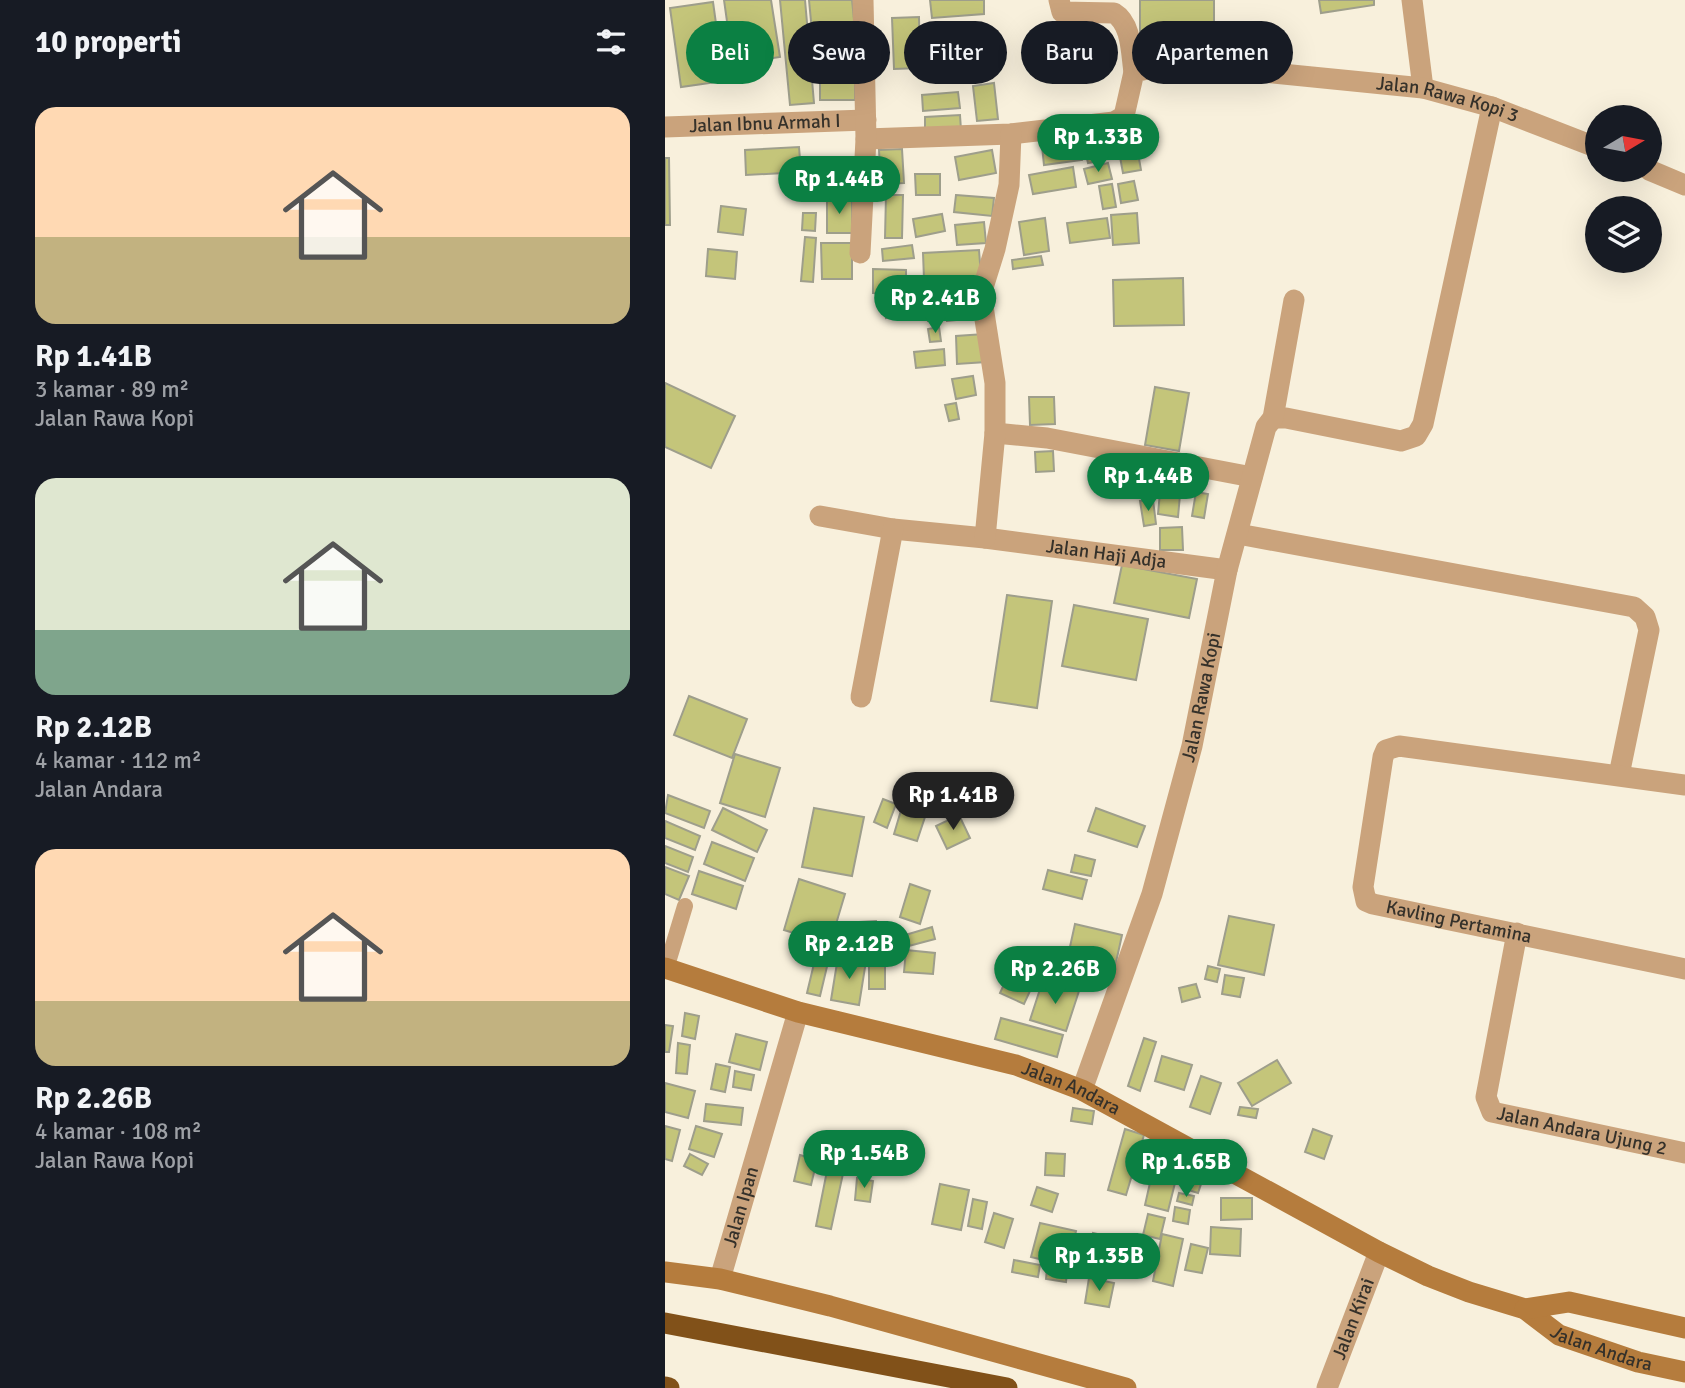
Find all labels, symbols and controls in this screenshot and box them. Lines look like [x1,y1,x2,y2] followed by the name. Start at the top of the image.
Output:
[686,21,774,84] chip: Beli
[788,21,890,84] chip: Sewa
[904,21,1007,84] chip: Filter
[1021,21,1118,84] chip: Baru
[1132,21,1293,84] chip: Apartemen
[592,23,630,61] icon: filters
[35,24,182,61] text: 10 properti
[1375,71,1522,128] street label: Jalan Rawa Kopi 3
[1585,105,1663,182] north arrow
[1585,105,1662,273] map controls
[689,109,841,138] street label: Jalan Ibnu Armah I
[1026,114,1170,174] pin: Rp 1.33B
[1053,122,1143,151] text: Rp 1.33B
[270,152,396,278] icon: home
[767,156,911,216] pin: Rp 1.44B
[794,164,884,193] text: Rp 1.44B
[1585,196,1662,273] button: layers
[863,276,1007,335] pin: Rp 2.41B
[890,283,980,312] text: Rp 2.41B
[35,338,152,375] text: Rp 1.41B
[35,375,189,404] text: 3 kamar · 89 m²
[35,404,194,433] text: Jalan Rawa Kopi
[1076,454,1220,513] pin: Rp 1.44B
[1103,461,1193,490] text: Rp 1.44B
[270,523,396,649] icon: home
[1045,534,1168,574] street label: Jalan Haji Adja
[1176,630,1226,765] street label: Jalan Rawa Kopi
[35,709,152,746] text: Rp 2.12B
[35,746,202,775] text: 4 kamar · 112 m²
[881,772,1025,832] pin: Rp 1.41B
[35,775,163,804] text: Jalan Andara
[908,780,998,809] text: Rp 1.41B
[270,894,396,1020] icon: home
[1384,895,1534,949] street label: Kavling Pertamina
[777,922,921,981] pin: Rp 2.12B
[804,929,894,958] text: Rp 2.12B
[983,946,1127,1006] pin: Rp 2.26B
[1010,954,1100,983] text: Rp 2.26B
[1018,1056,1124,1121] street label: Jalan Andara
[35,1080,152,1117] text: Rp 2.26B
[1495,1101,1669,1161] street label: Jalan Andara Ujung 2
[35,1117,202,1146] text: 4 kamar · 108 m²
[792,1130,936,1190] pin: Rp 1.54B
[819,1138,909,1167] text: Rp 1.54B
[1114,1140,1258,1199] pin: Rp 1.65B
[35,1146,194,1175] text: Jalan Rawa Kopi
[1141,1147,1231,1176] text: Rp 1.65B
[718,1164,764,1250] street label: Jalan Ipan
[1027,1234,1171,1293] pin: Rp 1.35B
[1054,1241,1144,1270] text: Rp 1.35B
[1327,1275,1380,1363] street label: Jalan Kirai
[1545,1321,1654,1377] street label: Jalan Andara

